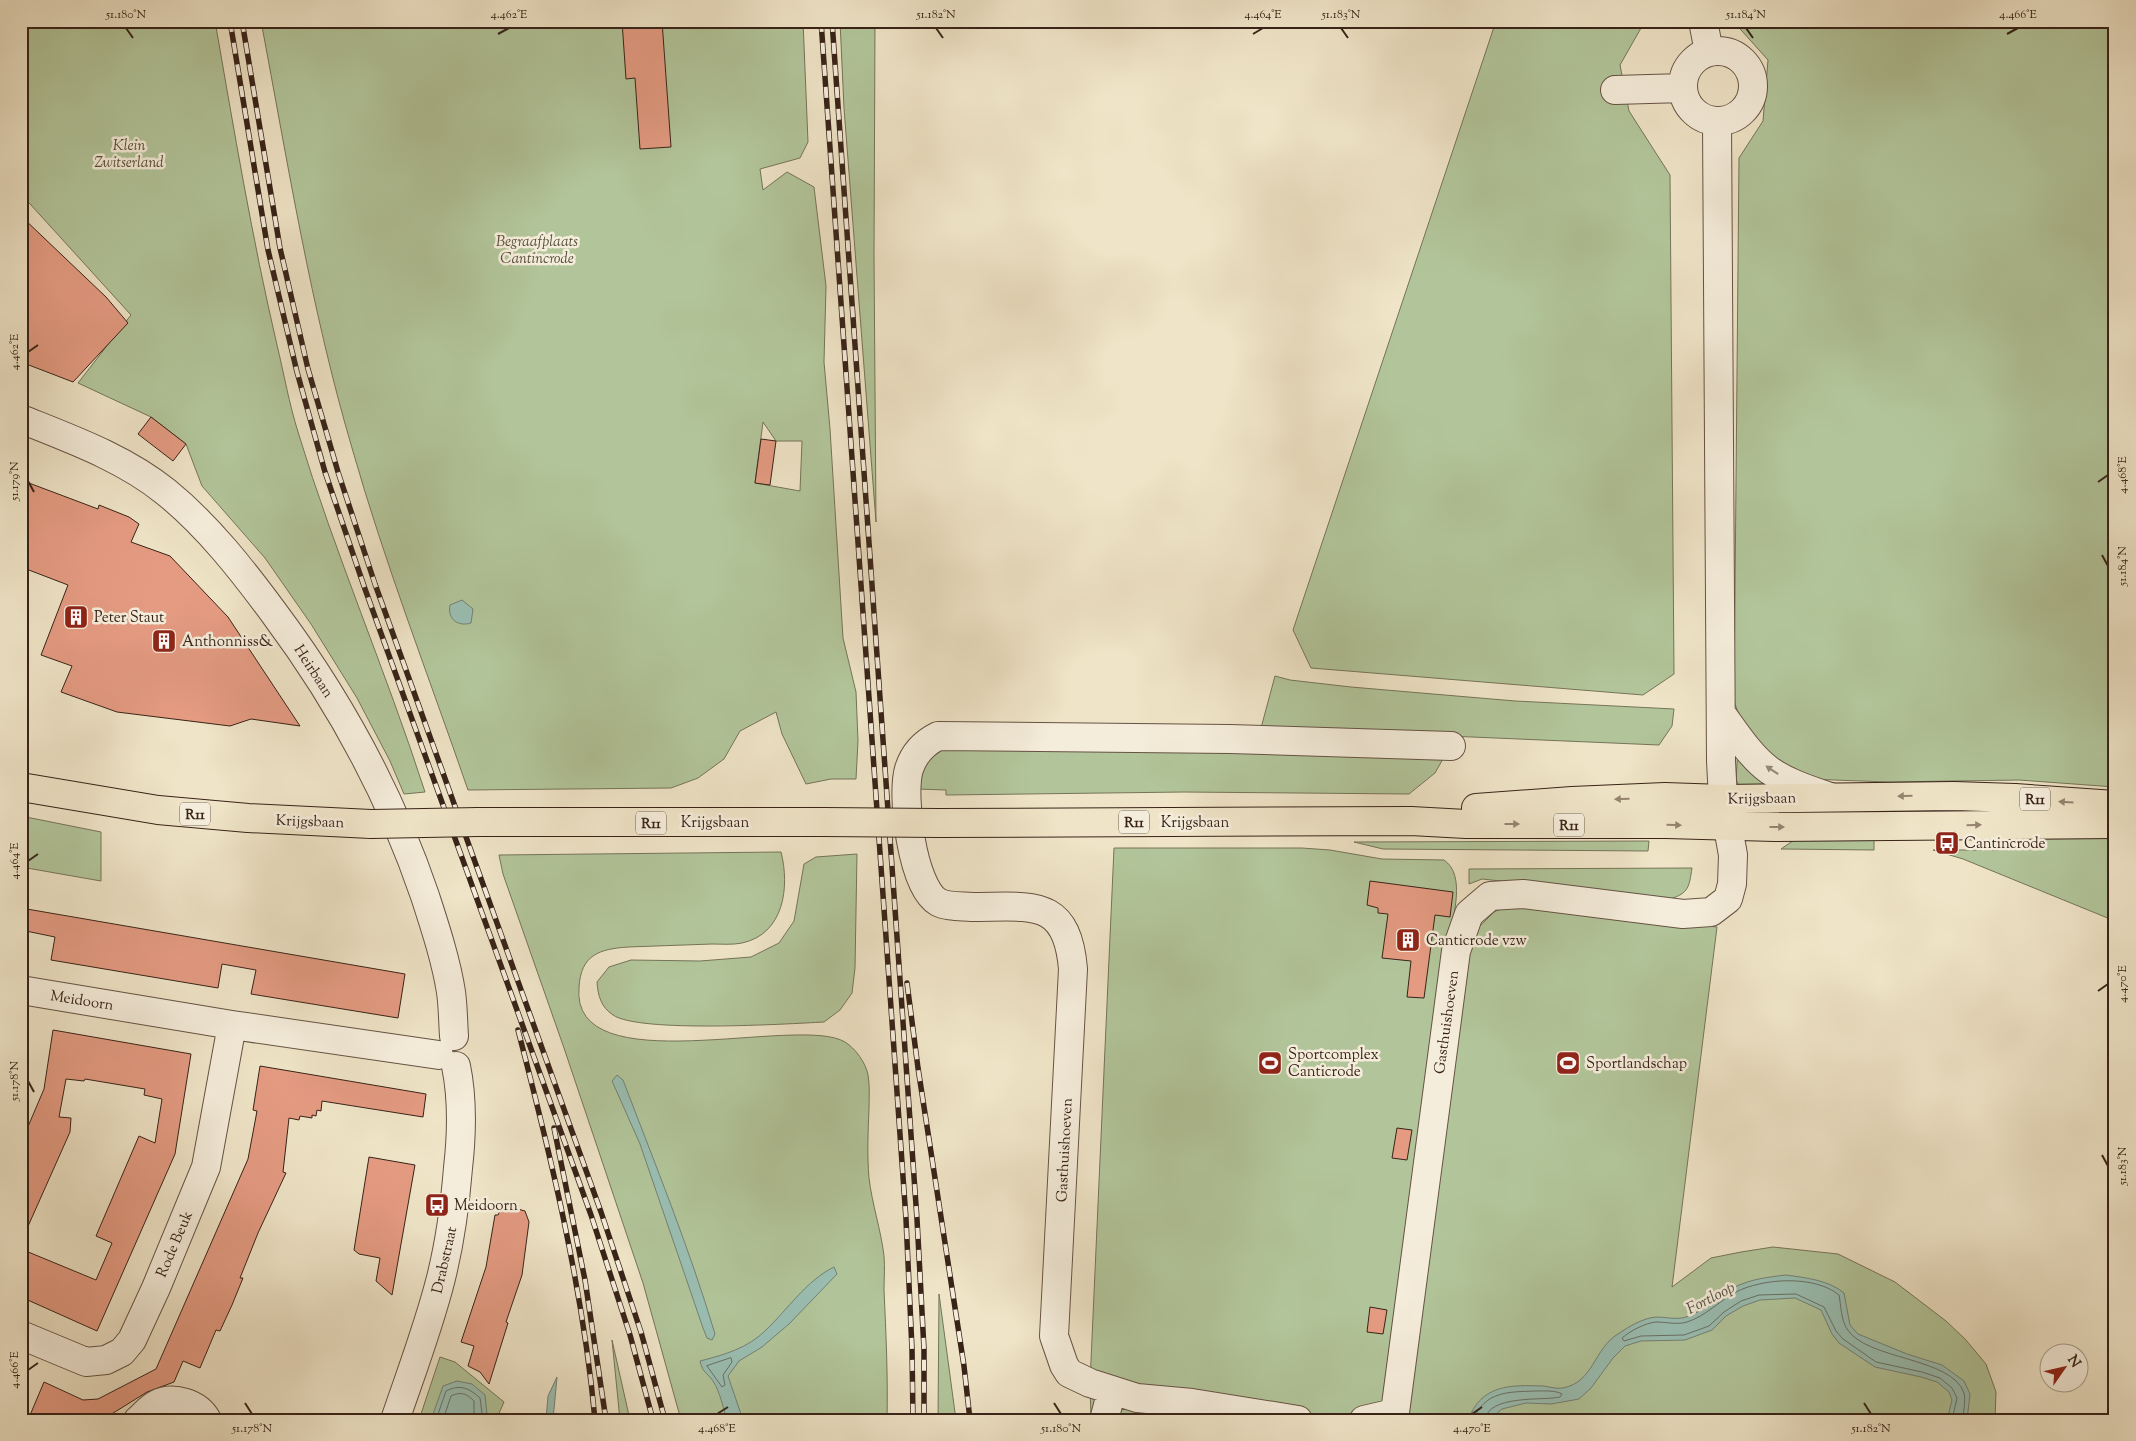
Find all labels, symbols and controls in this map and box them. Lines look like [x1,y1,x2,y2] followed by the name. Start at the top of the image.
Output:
[105,6,146,24] text: 51.180°N
[491,6,528,24] text: 4.462°E
[915,6,956,24] text: 51.182°N
[1244,6,1282,24] text: 4.464°E
[1321,6,1361,24] text: 51.183°N
[1725,6,1766,24] text: 51.184°N
[1999,6,2037,24] text: 4.466°E
[94,136,164,174] park label: Klein Zwitserland
[496,232,578,270] park label: Begraafplaats Cantincrode
[6,333,24,370] text: 4.462°E
[2114,456,2132,494] text: 4.468°E
[6,461,24,502] text: 51.179°N
[2114,546,2132,587] text: 51.184°N
[63,604,89,630] building icon: Peter Staut
[94,608,164,629] place label: Peter Staut
[151,628,177,654] building icon: Anthonniss&
[182,632,274,653] place label: Anthonniss&
[288,641,338,703] street label: Heirbaan
[1765,765,1778,775] one-way arrow
[1728,788,1797,811] street label: Krijgsbaan
[2020,788,2050,811] road number: R11
[1897,792,1913,800] one-way arrow
[1613,795,1629,803] one-way arrow
[2058,797,2074,805] one-way arrow
[180,802,210,826] road number: R11
[1119,810,1149,834] road number: R11
[275,811,345,834] street label: Krijgsbaan
[636,811,666,834] road number: R11
[681,813,749,834] street label: Krijgsbaan
[1161,813,1229,834] street label: Krijgsbaan
[1554,814,1584,836] road number: R11
[1504,820,1520,828] one-way arrow
[1667,821,1683,829] one-way arrow
[1967,821,1983,829] one-way arrow
[1769,823,1785,831] one-way arrow
[1934,830,1960,856] bus stop icon: Cantincrode
[1964,834,2046,855] place label: Cantincrode
[6,842,24,880] text: 4.464°E
[1395,927,1421,953] building icon: Canticrode vzw
[1426,931,1527,952] place label: Canticrode vzw
[2114,965,2132,1003] text: 4.470°E
[1430,969,1465,1075] street label: Gasthuishoeven
[49,986,115,1017] street label: Meidoorn
[1288,1045,1379,1083] place label: Sportcomplex Canticrode
[1257,1050,1283,1076] sports icon: Sportcomplex Canticrode
[1555,1050,1581,1076] sports icon: Sportlandschap
[1586,1054,1687,1075] place label: Sportlandschap
[6,1061,24,1102] text: 51.178°N
[1052,1097,1079,1203] street label: Gasthuishoeven
[2114,1146,2132,1186] text: 51.183°N
[424,1192,450,1218] bus stop icon: Meidoorn
[454,1196,518,1217] place label: Meidoorn
[152,1208,199,1281] street label: Rode Beuk
[428,1225,463,1296] street label: Drabstraat
[1683,1277,1740,1321] water label: Fortloop
[2038,1344,2088,1394] north arrow
[6,1351,24,1389] text: 4.466°E
[2062,1352,2085,1372] text: N
[231,1420,272,1438] text: 51.178°N
[698,1420,736,1438] text: 4.468°E
[1040,1420,1081,1438] text: 51.180°N
[1453,1420,1491,1438] text: 4.470°E
[1850,1420,1891,1438] text: 51.182°N

